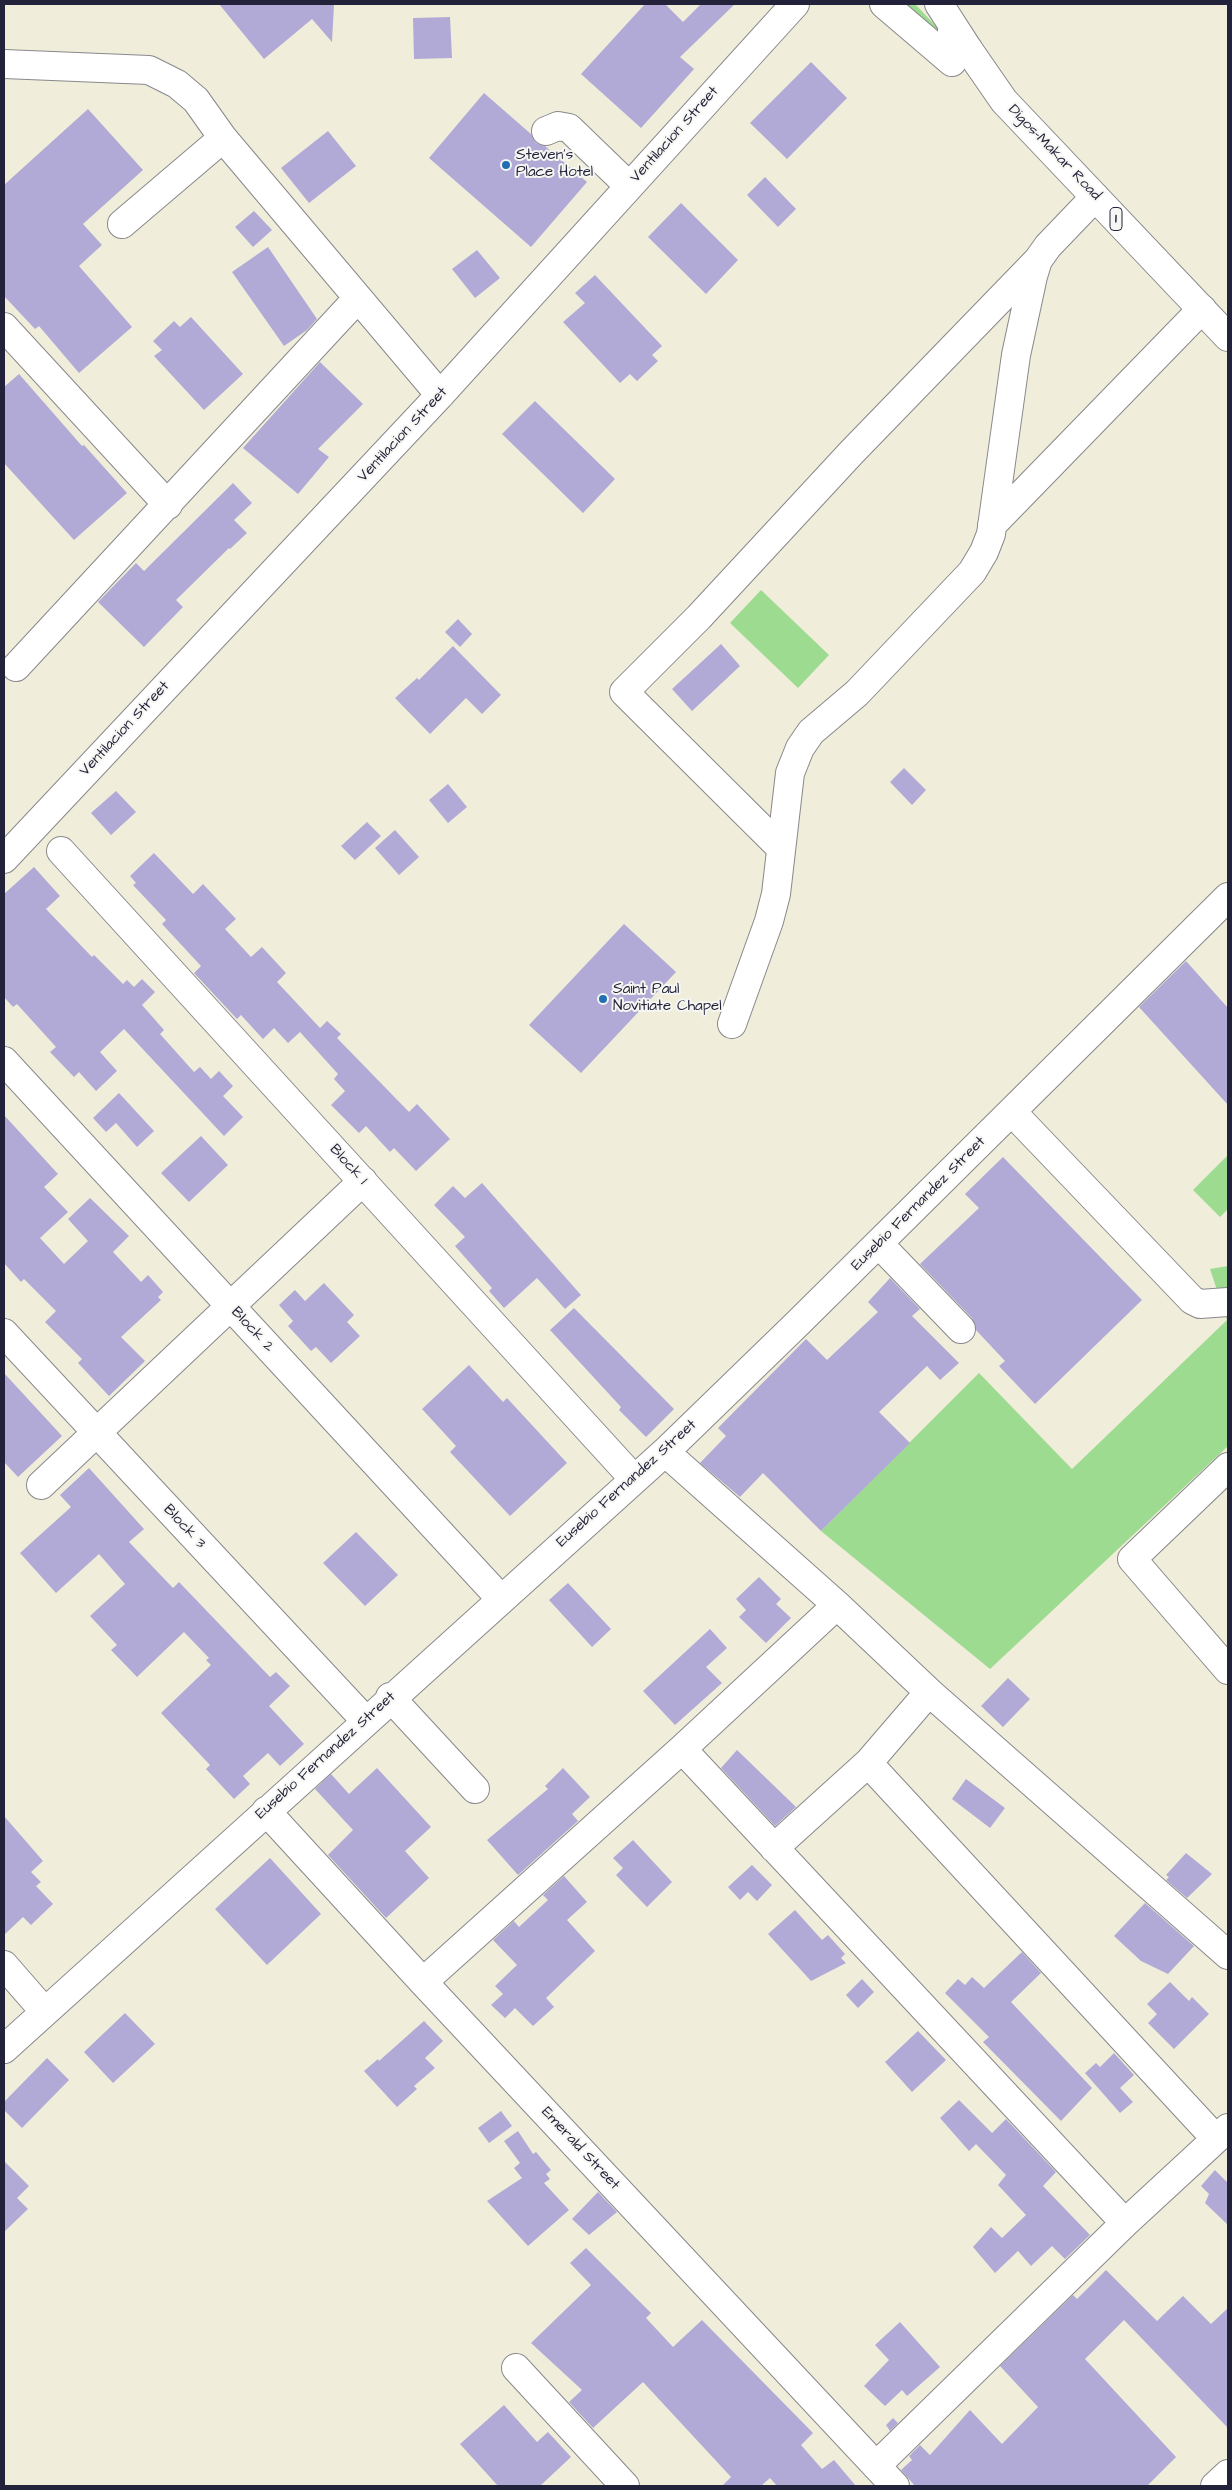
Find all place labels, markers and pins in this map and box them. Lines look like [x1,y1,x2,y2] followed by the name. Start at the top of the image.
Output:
[516,147,593,182] place label: Steven’s Place Hotel
[500,159,512,171] marker: Steven’s Place Hotel
[613,981,722,1016] place label: Saint Paul Novitiate Chapel
[597,993,609,1005] marker: Saint Paul Novitiate Chapel

